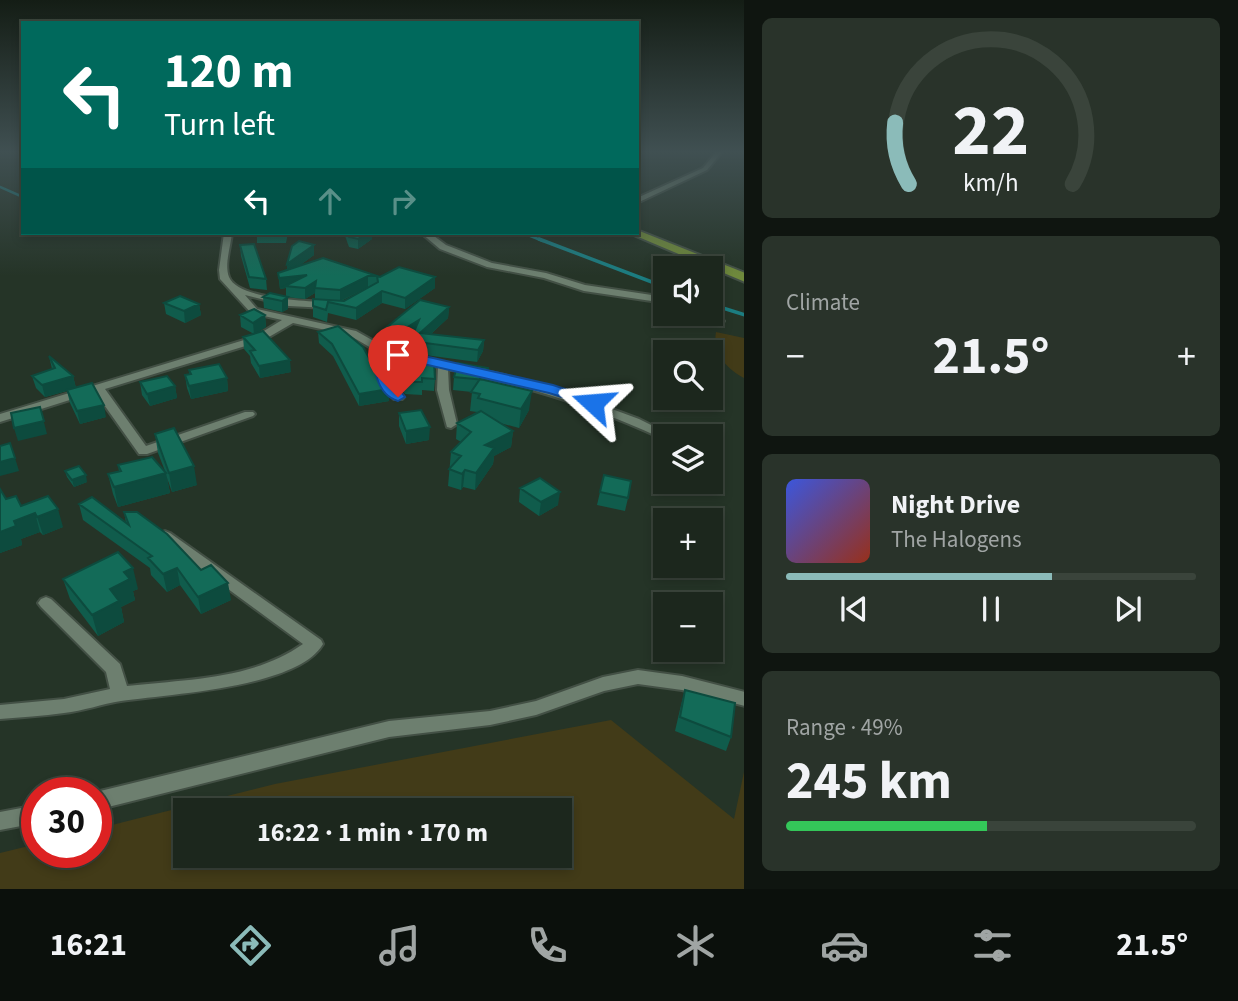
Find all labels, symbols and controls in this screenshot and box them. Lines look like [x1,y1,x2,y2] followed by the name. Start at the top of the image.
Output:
[164,37,293,107] text: 120 m
[49,49,140,140] icon: left
[953,79,1029,183] text: 22
[164,102,275,148] text: Turn left
[963,165,1019,201] text: km/h
[238,182,276,220] icon: left
[311,182,349,220] icon: ahead
[384,182,422,220] icon: right
[653,256,723,662] map controls
[653,256,723,326] button: sound
[786,286,860,319] text: Climate
[933,320,1049,394] text: 21.5°
[368,325,428,397] pin
[786,330,805,384] text: −
[1177,330,1196,384] text: +
[379,336,417,374] icon: arrive
[653,340,723,410] button: search
[556,366,630,440] position arrow
[653,424,723,494] button: layers
[891,486,1020,523] text: Night Drive
[653,508,723,578] button: +
[891,523,1022,556] text: The Halogens
[835,590,873,628] icon: previous
[972,590,1010,628] icon: pause
[1109,590,1147,628] icon: next
[653,592,723,662] button: −
[786,711,903,744] text: Range · 49%
[786,745,952,819] text: 245 km
[21,777,112,868] speed limit sign: 30
[257,814,488,851] text: 16:22 · 1 min · 170 m
[226,921,275,970] icon: directions
[375,921,424,970] icon: music
[523,921,572,970] icon: phone
[671,921,720,970] icon: climate
[820,921,869,970] icon: car
[968,921,1017,970] icon: filters
[50,922,127,968] text: 16:21
[1116,922,1188,968] text: 21.5°

